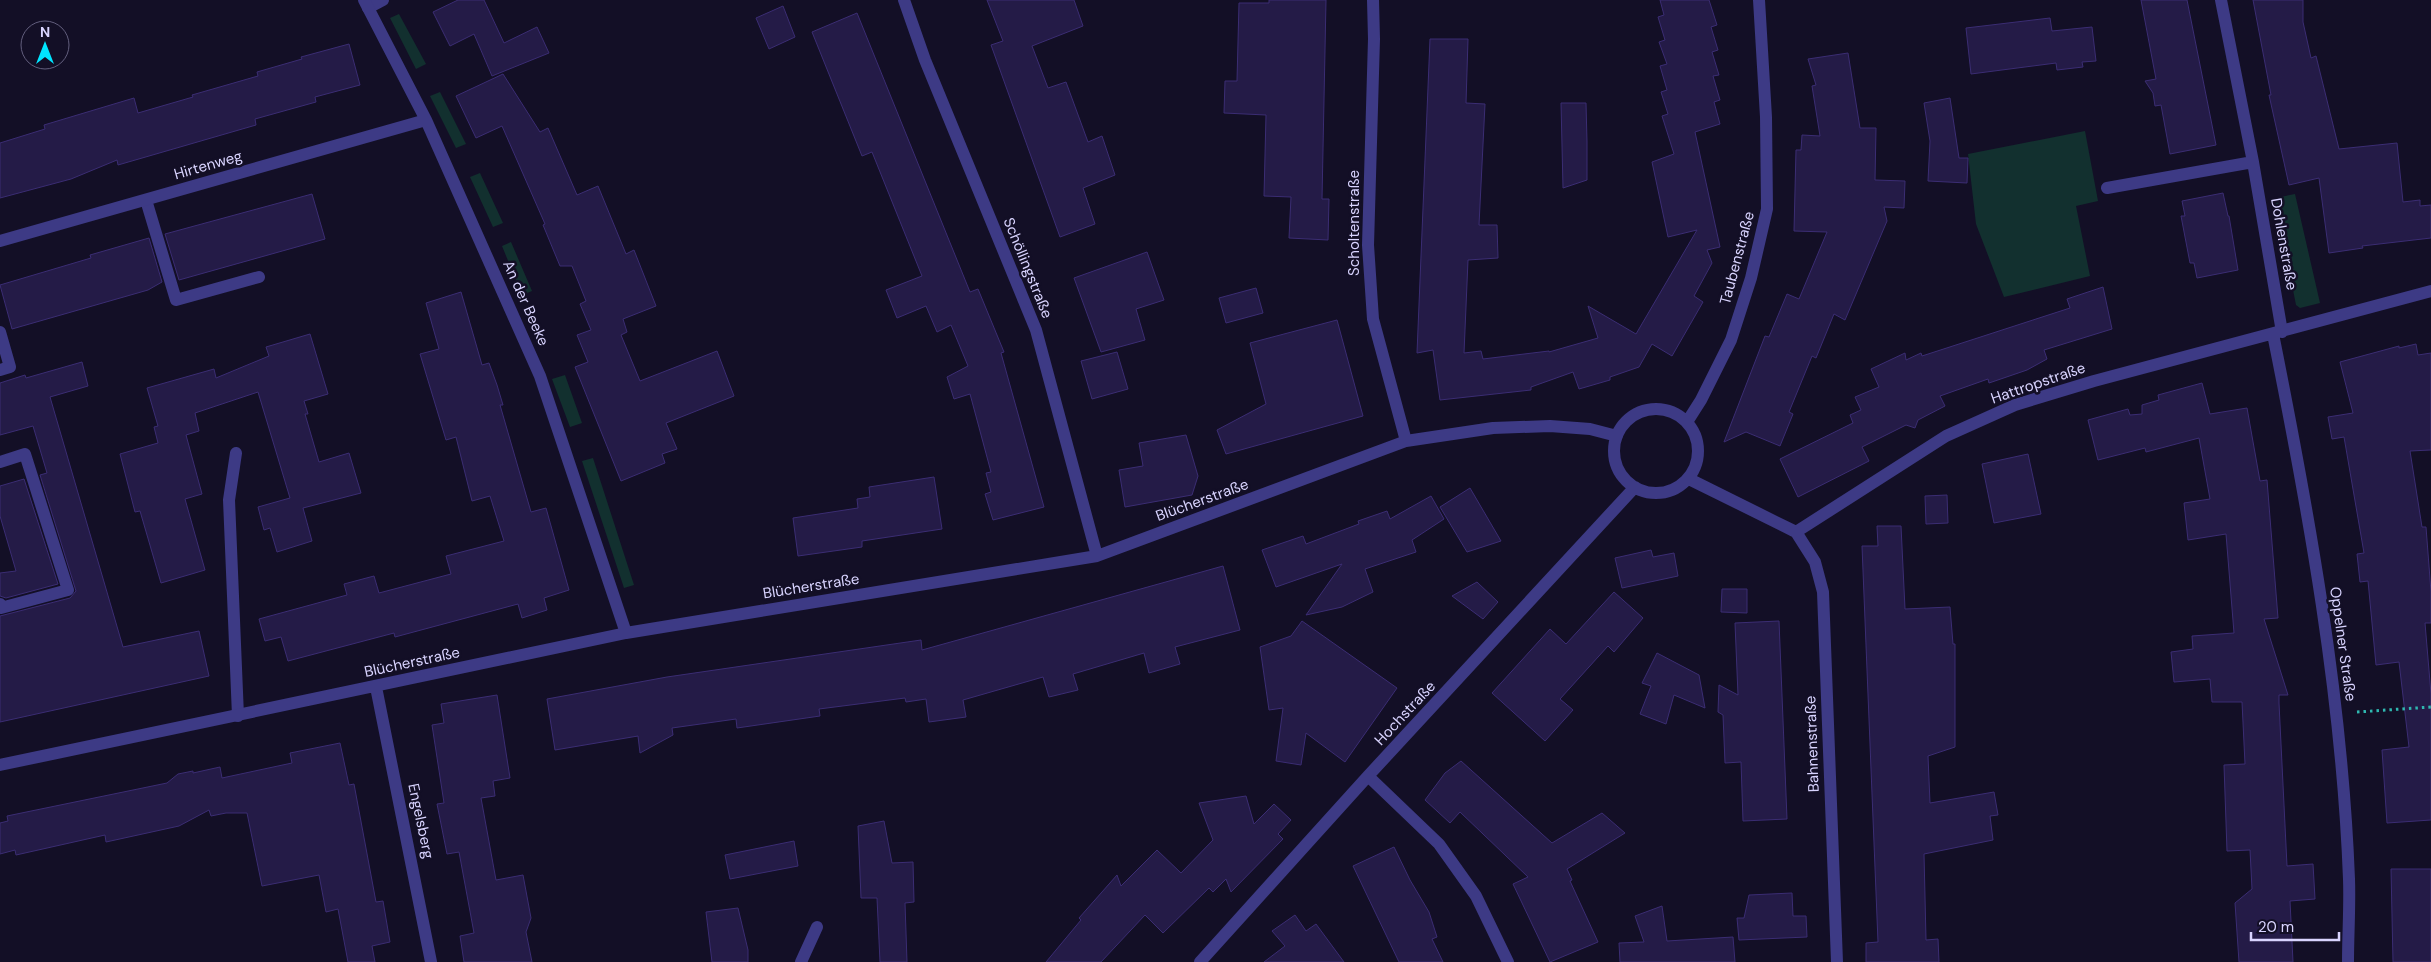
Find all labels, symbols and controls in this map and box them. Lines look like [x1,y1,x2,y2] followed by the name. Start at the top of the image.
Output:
[20,20,70,70] north arrow
[40,23,50,41] text: N
[172,146,244,184] street label: Hirtenweg
[1344,170,1364,276] street label: Scholtenstraße
[2266,196,2302,292] street label: Dohlenstraße
[1715,209,1759,307] street label: Taubenstraße
[999,215,1057,321] street label: Schöllingstraße
[498,257,554,349] street label: An der Beeke
[1988,358,2088,408] street label: Hattropstraße
[1153,474,1251,526] street label: Blücherstraße
[761,569,861,603] street label: Blücherstraße
[2325,585,2361,703] street label: Oppelner Straße
[362,642,462,682] street label: Blücherstraße
[1370,676,1440,750] street label: Hochstraße
[1800,695,1824,793] street label: Bahnenstraße
[403,782,439,860] street label: Engelsberg
[2251,910,2338,942] scale bar
[2258,917,2294,937] text: 20 m

